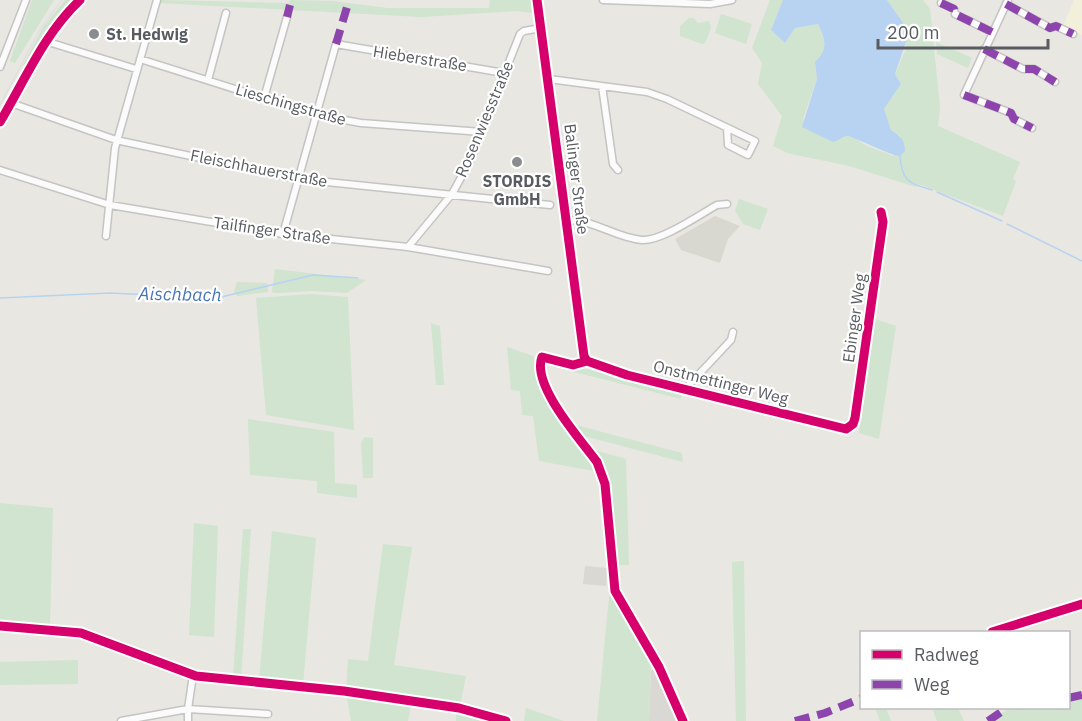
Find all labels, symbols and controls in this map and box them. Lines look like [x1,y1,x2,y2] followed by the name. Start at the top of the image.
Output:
[878,12,1048,50] scale bar
[887,21,939,44] text: 200 m
[106,24,188,44] place label: St. Hedwig
[87,27,101,41] marker: St. Hedwig
[372,41,469,75] street label: Hieberstraße
[451,58,518,180] street label: Rosenwiesstraße
[233,79,349,129] street label: Lieschingstraße
[560,122,594,236] street label: Balinger Straße
[189,145,329,191] street label: Fleischhauerstraße
[510,155,524,169] marker: STORDIS GmbH
[483,171,551,209] place label: STORDIS GmbH
[212,212,332,248] street label: Tailfinger Straße
[838,272,870,364] street label: Ebinger Weg
[137,282,222,306] water label: Aischbach
[651,356,791,409] street label: Onstmettinger Weg
[860,631,1070,709] legend
[914,643,979,666] text: Radweg
[914,673,950,696] text: Weg

